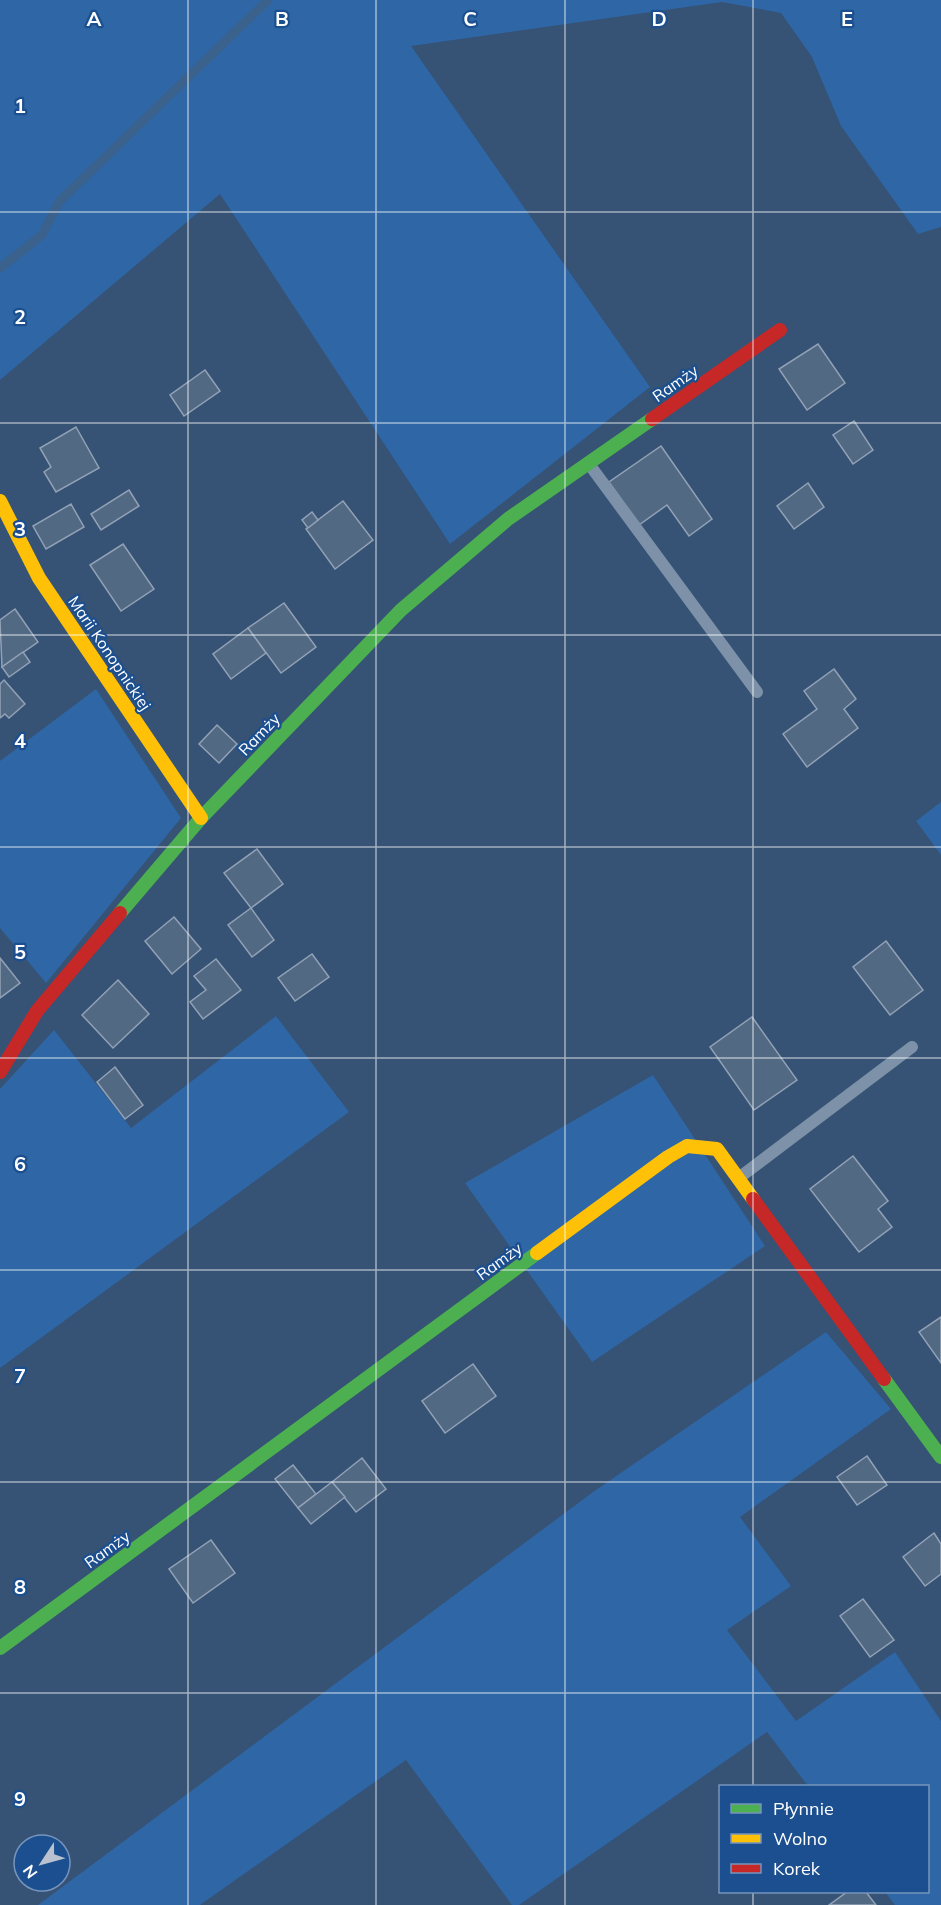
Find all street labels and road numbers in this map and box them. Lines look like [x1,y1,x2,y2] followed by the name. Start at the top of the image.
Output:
[648,360,702,406] street label: Ramży
[64,592,156,714] street label: Marii Konopnickiej
[234,708,284,759] street label: Ramży
[472,1238,526,1284] street label: Ramży
[80,1526,134,1572] street label: Ramży

